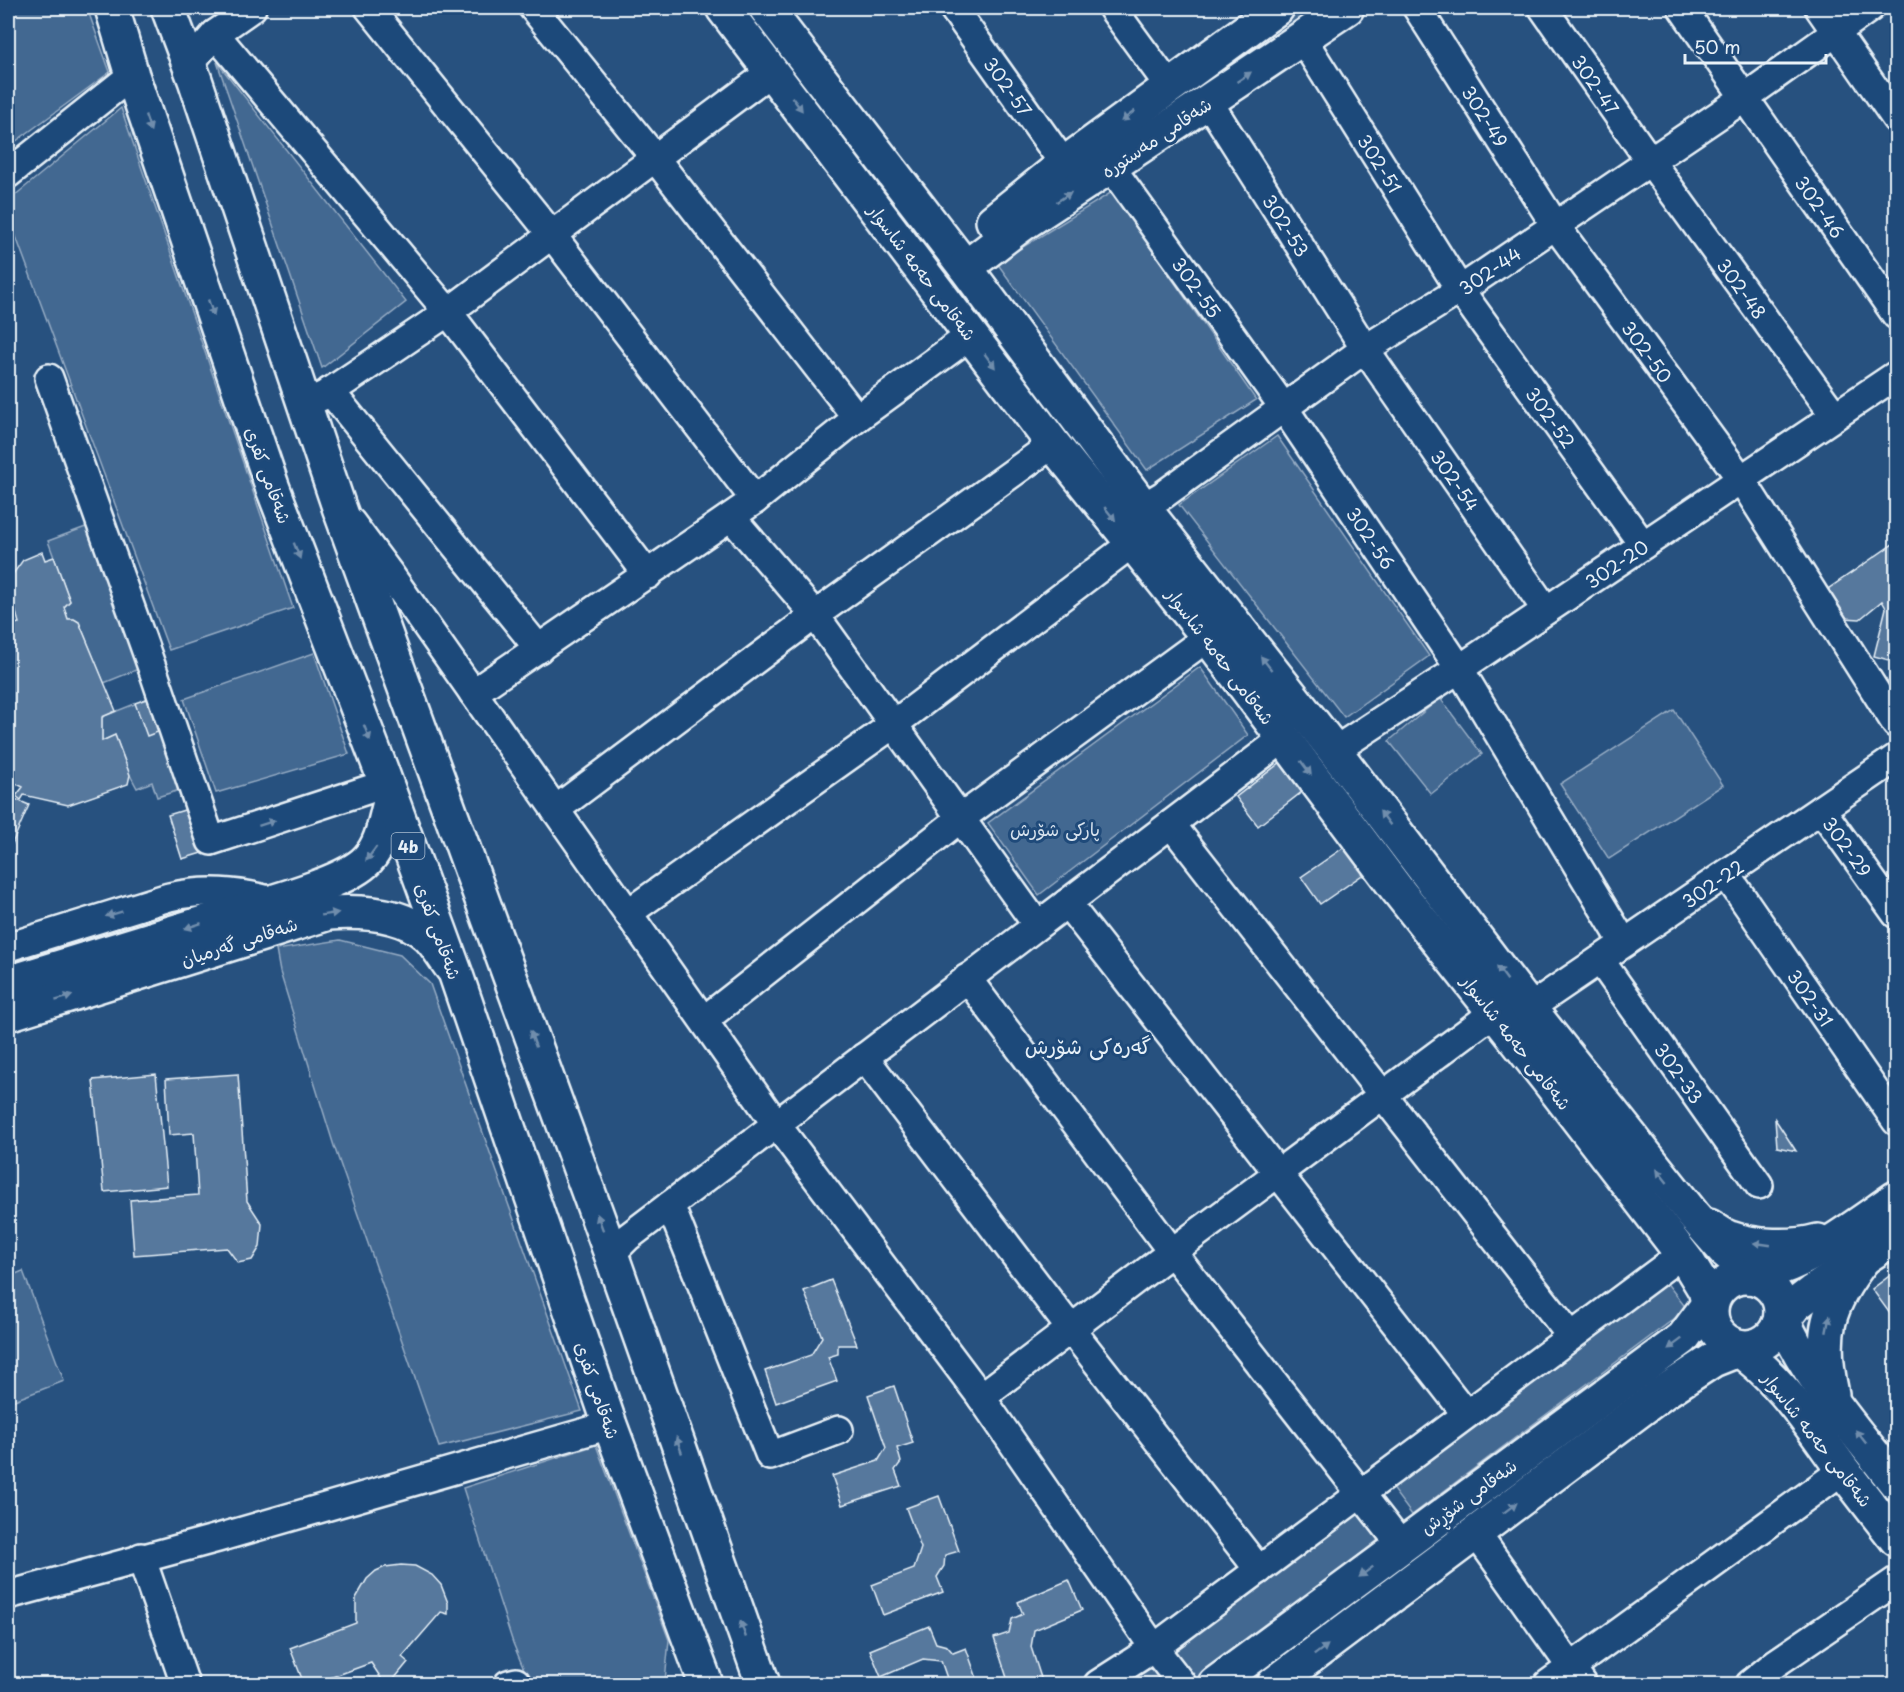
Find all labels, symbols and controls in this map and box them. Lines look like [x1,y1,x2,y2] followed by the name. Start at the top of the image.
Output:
[1685,27,1826,65] scale bar
[1694,33,1741,60] text: 50 m
[1566,49,1627,120] street label: 302-47
[978,51,1039,121] street label: 302-57
[1235,71,1251,83] one-way arrow
[1456,80,1515,152] street label: 302-49
[1095,90,1217,184] street label: شەقامی مەستورە
[790,97,802,112] one-way arrow
[1121,110,1136,122] one-way arrow
[144,114,154,132] one-way arrow
[1352,129,1409,198] street label: 302-51
[1789,170,1852,243] street label: 302-46
[1257,189,1316,262] street label: 302-53
[1056,192,1072,203] one-way arrow
[861,196,983,346] street label: شەقامی حەمە شاسوار
[1453,239,1526,301] street label: 302-44
[1166,251,1228,323] street label: 302-55
[1711,252,1774,324] street label: 302-48
[207,299,217,317] one-way arrow
[1616,315,1679,388] street label: 302-50
[983,353,995,368] one-way arrow
[1520,381,1583,453] street label: 302-52
[239,423,299,527] street label: شەقامی کفری
[1425,444,1487,516] street label: 302-54
[1341,501,1402,574] street label: 302-56
[1103,506,1116,522] one-way arrow
[1579,532,1653,594] street label: 302-20
[293,542,302,560] one-way arrow
[1159,580,1281,730] street label: شەقامی حەمە شاسوار
[1259,655,1272,671] one-way arrow
[362,725,372,743] one-way arrow
[1300,760,1312,776] one-way arrow
[1379,810,1391,825] one-way arrow
[1817,811,1879,882] street label: 302-29
[1010,815,1100,842] park label: پارکی شۆرش
[258,818,276,827] one-way arrow
[392,833,424,859] road number: 4b
[365,845,377,861] one-way arrow
[1676,852,1749,914] street label: 302-22
[409,879,469,983] street label: شەقامی کفری
[177,909,301,973] street label: شەقامی گەرمیان
[105,910,123,919] one-way arrow
[320,910,339,919] one-way arrow
[184,922,202,931] one-way arrow
[1782,963,1840,1032] street label: 302-31
[1496,965,1509,981] one-way arrow
[1454,967,1578,1115] street label: شەقامی حەمە شاسوار
[55,993,73,1002] one-way arrow
[1025,1029,1151,1061] district label: گەرەکی شۆرش
[528,1030,537,1048] one-way arrow
[1649,1037,1711,1109] street label: 302-33
[1657,1168,1669,1183] one-way arrow
[594,1213,604,1231] one-way arrow
[1752,1239,1771,1248] one-way arrow
[1824,1314,1833,1333] one-way arrow
[1667,1337,1683,1350] one-way arrow
[569,1338,627,1442] street label: شەقامی کفری
[1755,1364,1879,1512] street label: شەقامی حەمە شاسوار
[1855,1429,1867,1444] one-way arrow
[673,1436,683,1454] one-way arrow
[1414,1452,1524,1543] street label: شەقامی شۆڕش
[1503,1502,1518,1514] one-way arrow
[1358,1565,1374,1578] one-way arrow
[738,1620,748,1638] one-way arrow
[1313,1644,1328,1656] one-way arrow

